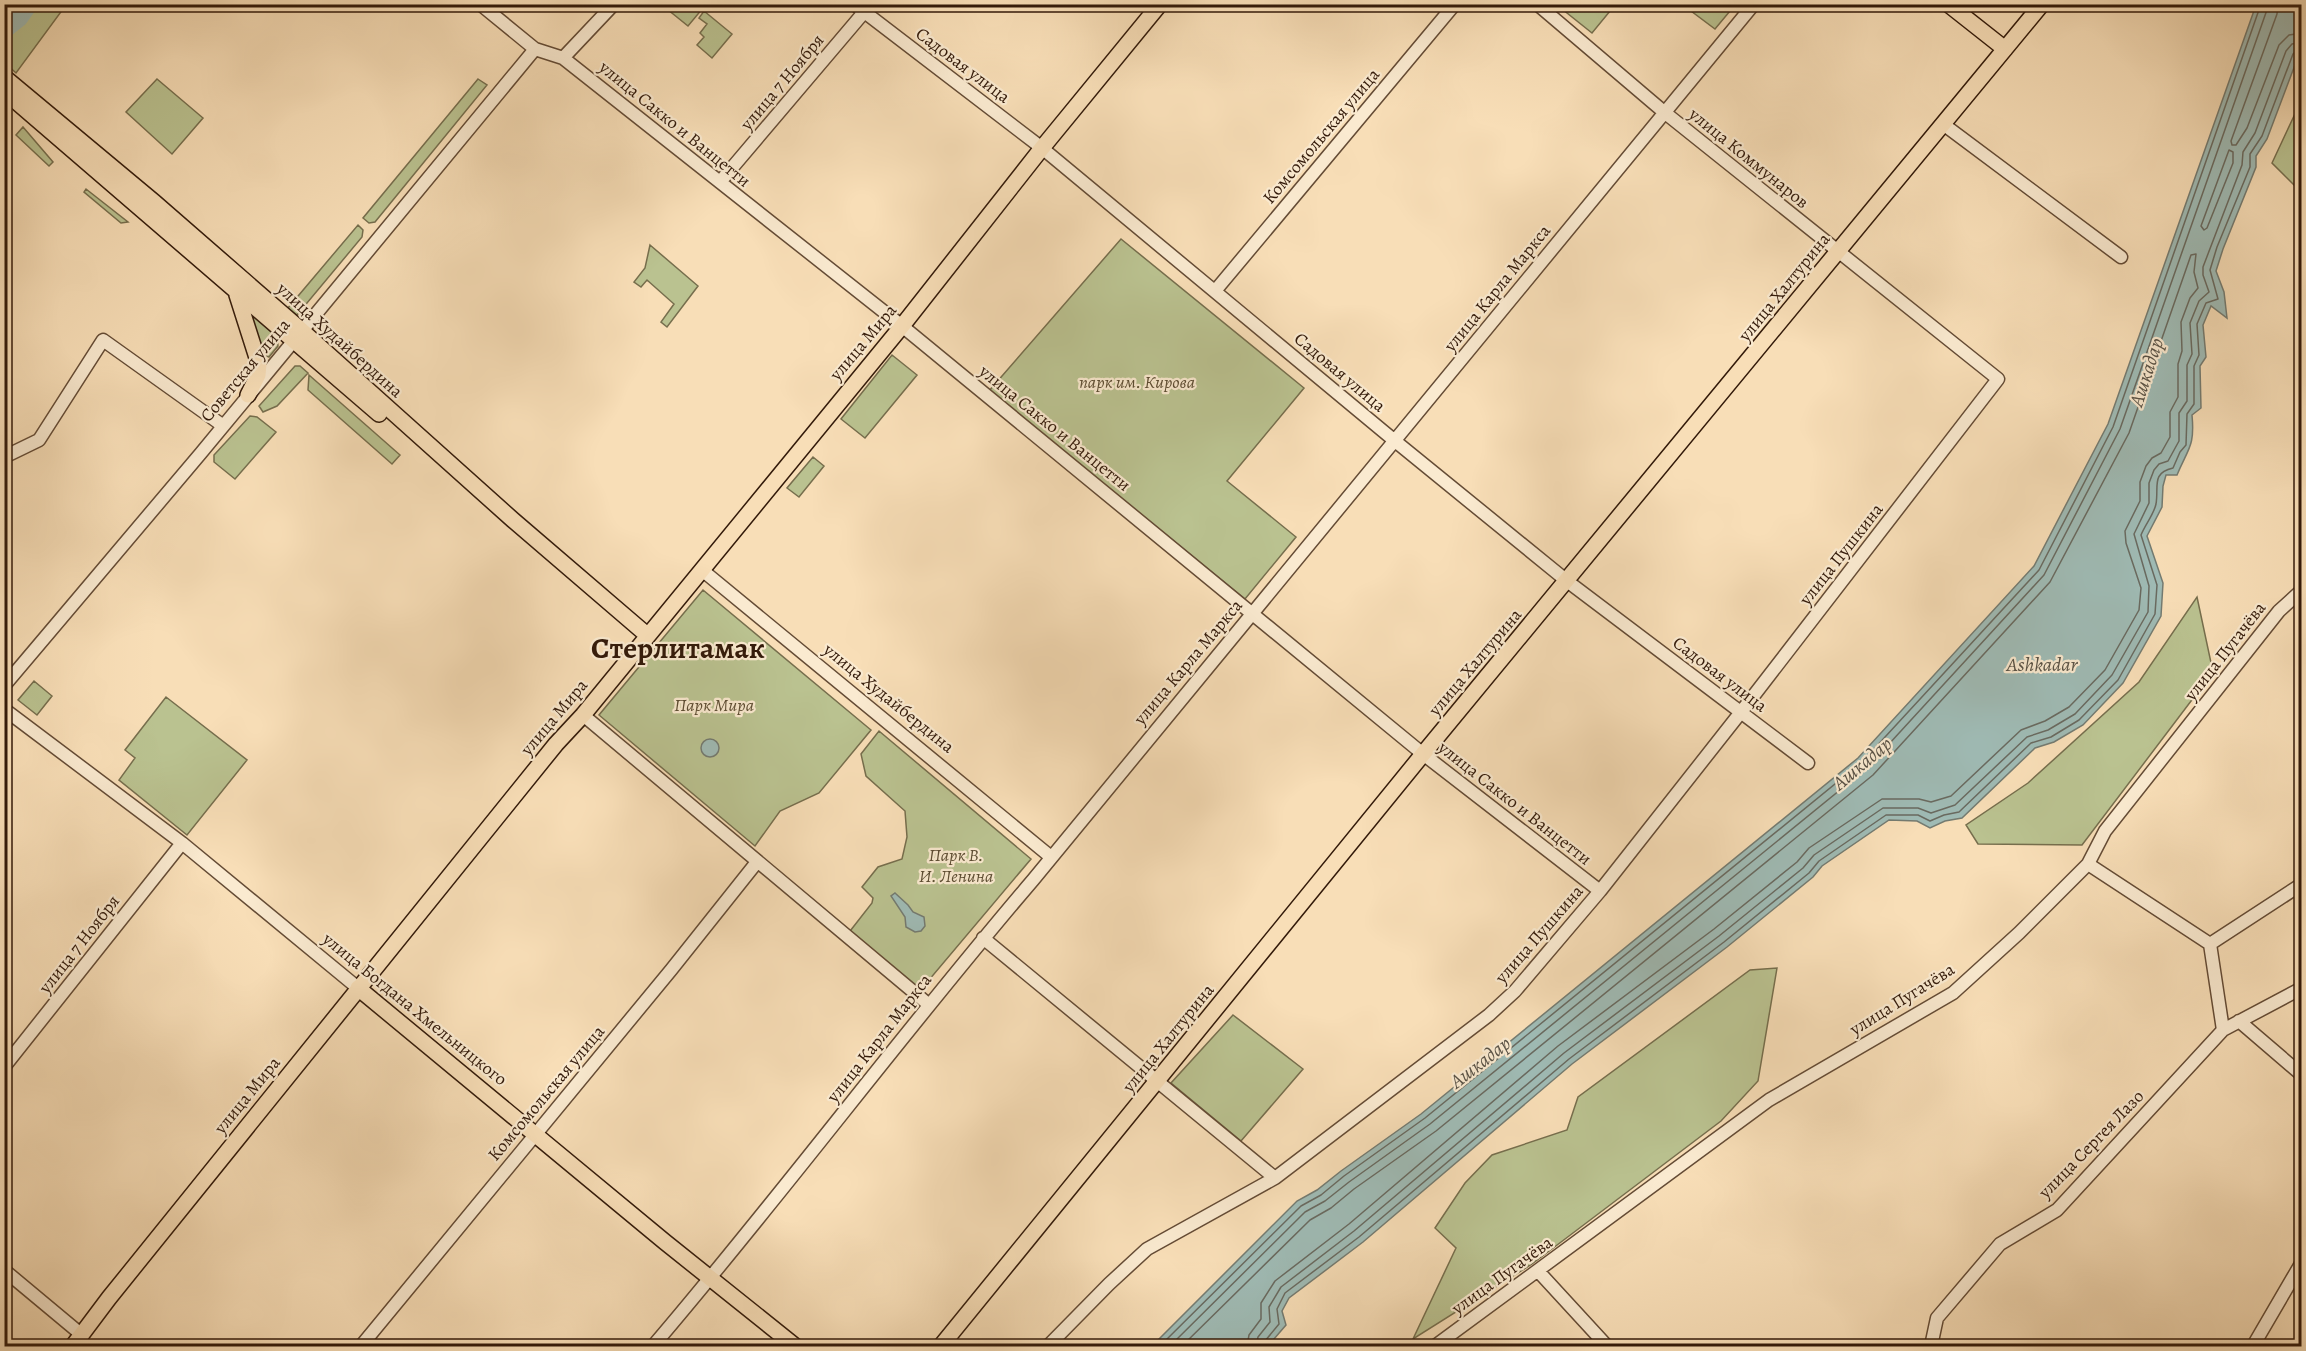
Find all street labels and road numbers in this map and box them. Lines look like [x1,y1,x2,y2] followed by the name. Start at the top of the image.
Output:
[911,22,1016,109] street label: Садовая улица
[734,29,829,136] street label: улица 7 Ноября
[593,55,756,193] street label: улица Сакко и Ванцетти
[1257,63,1385,209] street label: Комсомольская улица
[1683,102,1814,214] street label: улица Коммунаров
[1438,219,1556,357] street label: улица Карла Маркса
[1732,227,1836,347] street label: улица Халтурина
[271,276,409,404] street label: улица Худайбердина
[823,298,902,386] street label: улица Мира
[195,313,296,427] street label: Советская улица
[1289,327,1391,418] street label: Садовая улица
[973,359,1136,497] street label: улица Сакко и Ванцетти
[1793,497,1889,611] street label: улица Пушкина
[1128,594,1248,731] street label: улица Карла Маркса
[2178,596,2272,706] street label: улица Пугачёва
[1422,603,1527,722] street label: улица Халтурина
[1668,631,1773,718] street label: Садовая улица
[818,637,960,759] street label: улица Худайбердина
[514,673,593,761] street label: улица Мира
[1433,735,1597,870] street label: улица Сакко и Ванцетти
[1489,879,1589,989] street label: улица Пушкина
[32,890,125,999] street label: улица 7 Ноября
[317,926,512,1091] street label: улица Богдана Хмельницкого
[1844,957,1960,1041] street label: улица Пугачёва
[821,968,937,1108] street label: улица Карла Маркса
[1116,978,1220,1098] street label: улица Халтурина
[482,1020,610,1166] street label: Комсомольская улица
[208,1051,286,1139] street label: улица Мира
[2032,1085,2149,1204] street label: улица Сергея Лазо
[1446,1230,1558,1320] street label: улица Пугачёва

